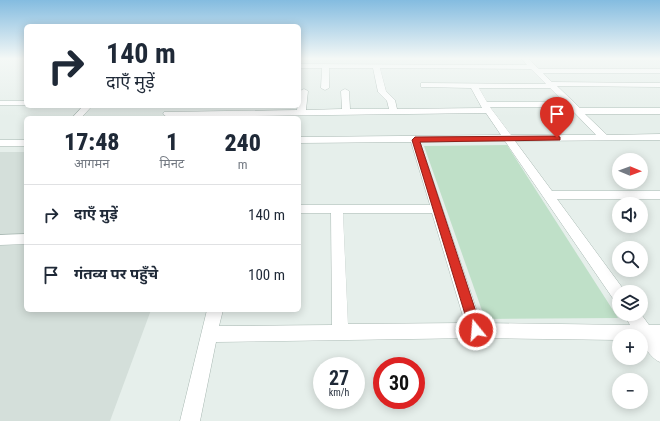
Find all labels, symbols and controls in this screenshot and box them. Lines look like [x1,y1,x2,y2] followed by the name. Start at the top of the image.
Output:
[106,37,176,70] text: 140 m
[40,40,92,92] icon: right
[106,71,155,92] text: दाएँ मुड़ें
[540,97,574,138] pin
[546,103,568,125] icon: arrive
[64,128,120,156] text: 17:48
[166,128,178,156] text: 1
[224,129,261,157] text: 240
[612,153,648,189] north arrow
[612,153,648,409] map controls
[74,156,110,171] text: आगमन
[160,156,184,171] text: मिनट
[238,157,248,172] text: m
[612,197,648,233] button: sound
[40,204,62,226] icon: right
[74,205,118,223] text: दाएँ मुड़ें
[248,206,285,224] text: 140 m
[612,241,648,277] button: search
[40,264,62,286] icon: arrive
[74,265,158,283] text: गंतव्य पर पहुँचे
[248,266,285,284] text: 100 m
[612,285,648,321] button: layers
[455,309,497,351] position arrow
[612,329,648,365] button: +
[373,357,425,409] speed limit sign: 30
[329,366,349,390] text: 27
[612,373,648,409] button: −
[329,387,349,398] text: km/h

